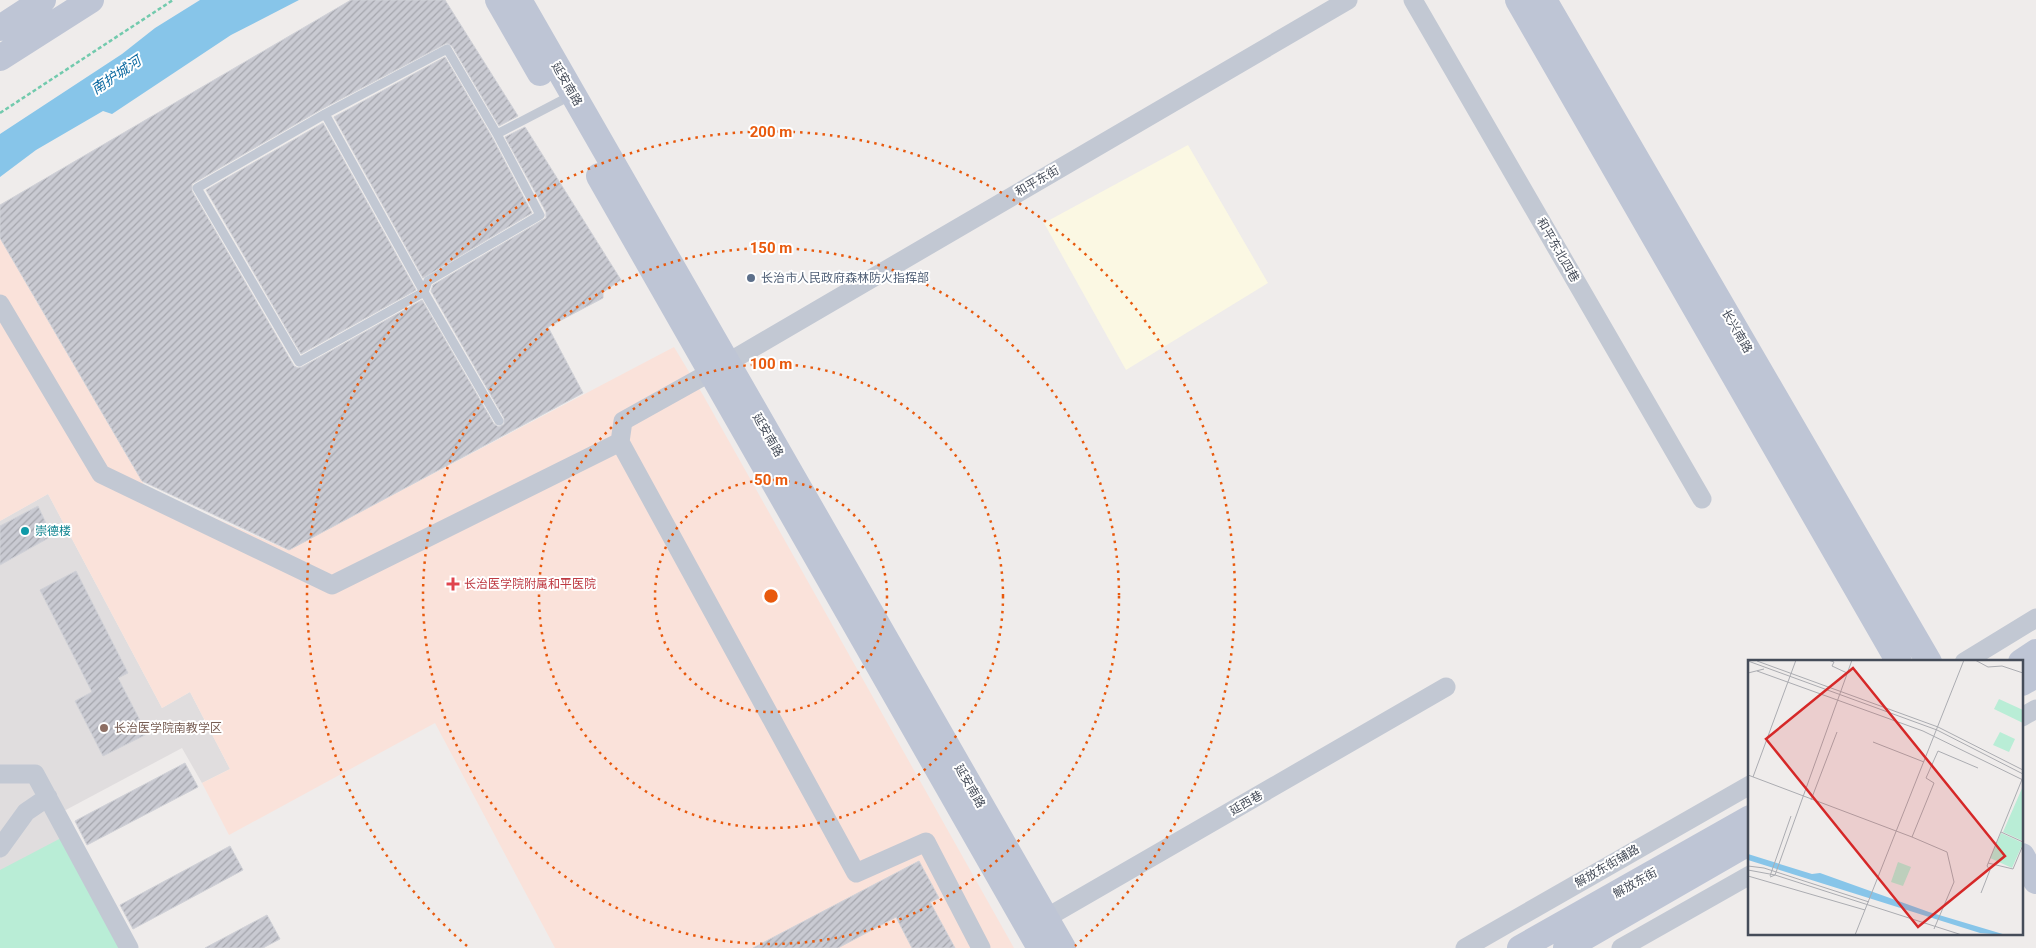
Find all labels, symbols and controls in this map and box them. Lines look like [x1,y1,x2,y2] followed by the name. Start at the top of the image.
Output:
[88,51,146,97] water label: 南护城河
[549,60,585,108] street label: 延安南路
[750,123,792,141] text: 200 m
[1013,163,1061,199] street label: 和平东街
[1534,215,1582,285] street label: 和平东北四巷
[750,239,792,257] text: 150 m
[761,271,929,285] place label: 长治市人民政府森林防火指挥部
[745,272,757,284] marker: 长治市人民政府森林防火指挥部
[1719,307,1755,355] street label: 长兴南路
[750,355,792,373] text: 100 m
[750,411,786,459] street label: 延安南路
[754,471,788,489] text: 50 m
[35,524,71,538] place label: 崇德楼
[19,525,31,537] marker: 崇德楼
[446,577,460,591] marker: 长治医学院附属和平医院
[464,577,596,591] place label: 长治医学院附属和平医院
[762,587,780,605] centre of rings
[1748,660,2024,936] inset map
[114,721,222,735] place label: 长治医学院南教学区
[98,722,110,734] marker: 长治医学院南教学区
[952,762,988,810] street label: 延安南路
[1227,788,1265,818] street label: 延西巷
[1572,842,1642,890] street label: 解放东街辅路
[1611,865,1659,901] street label: 解放东街

